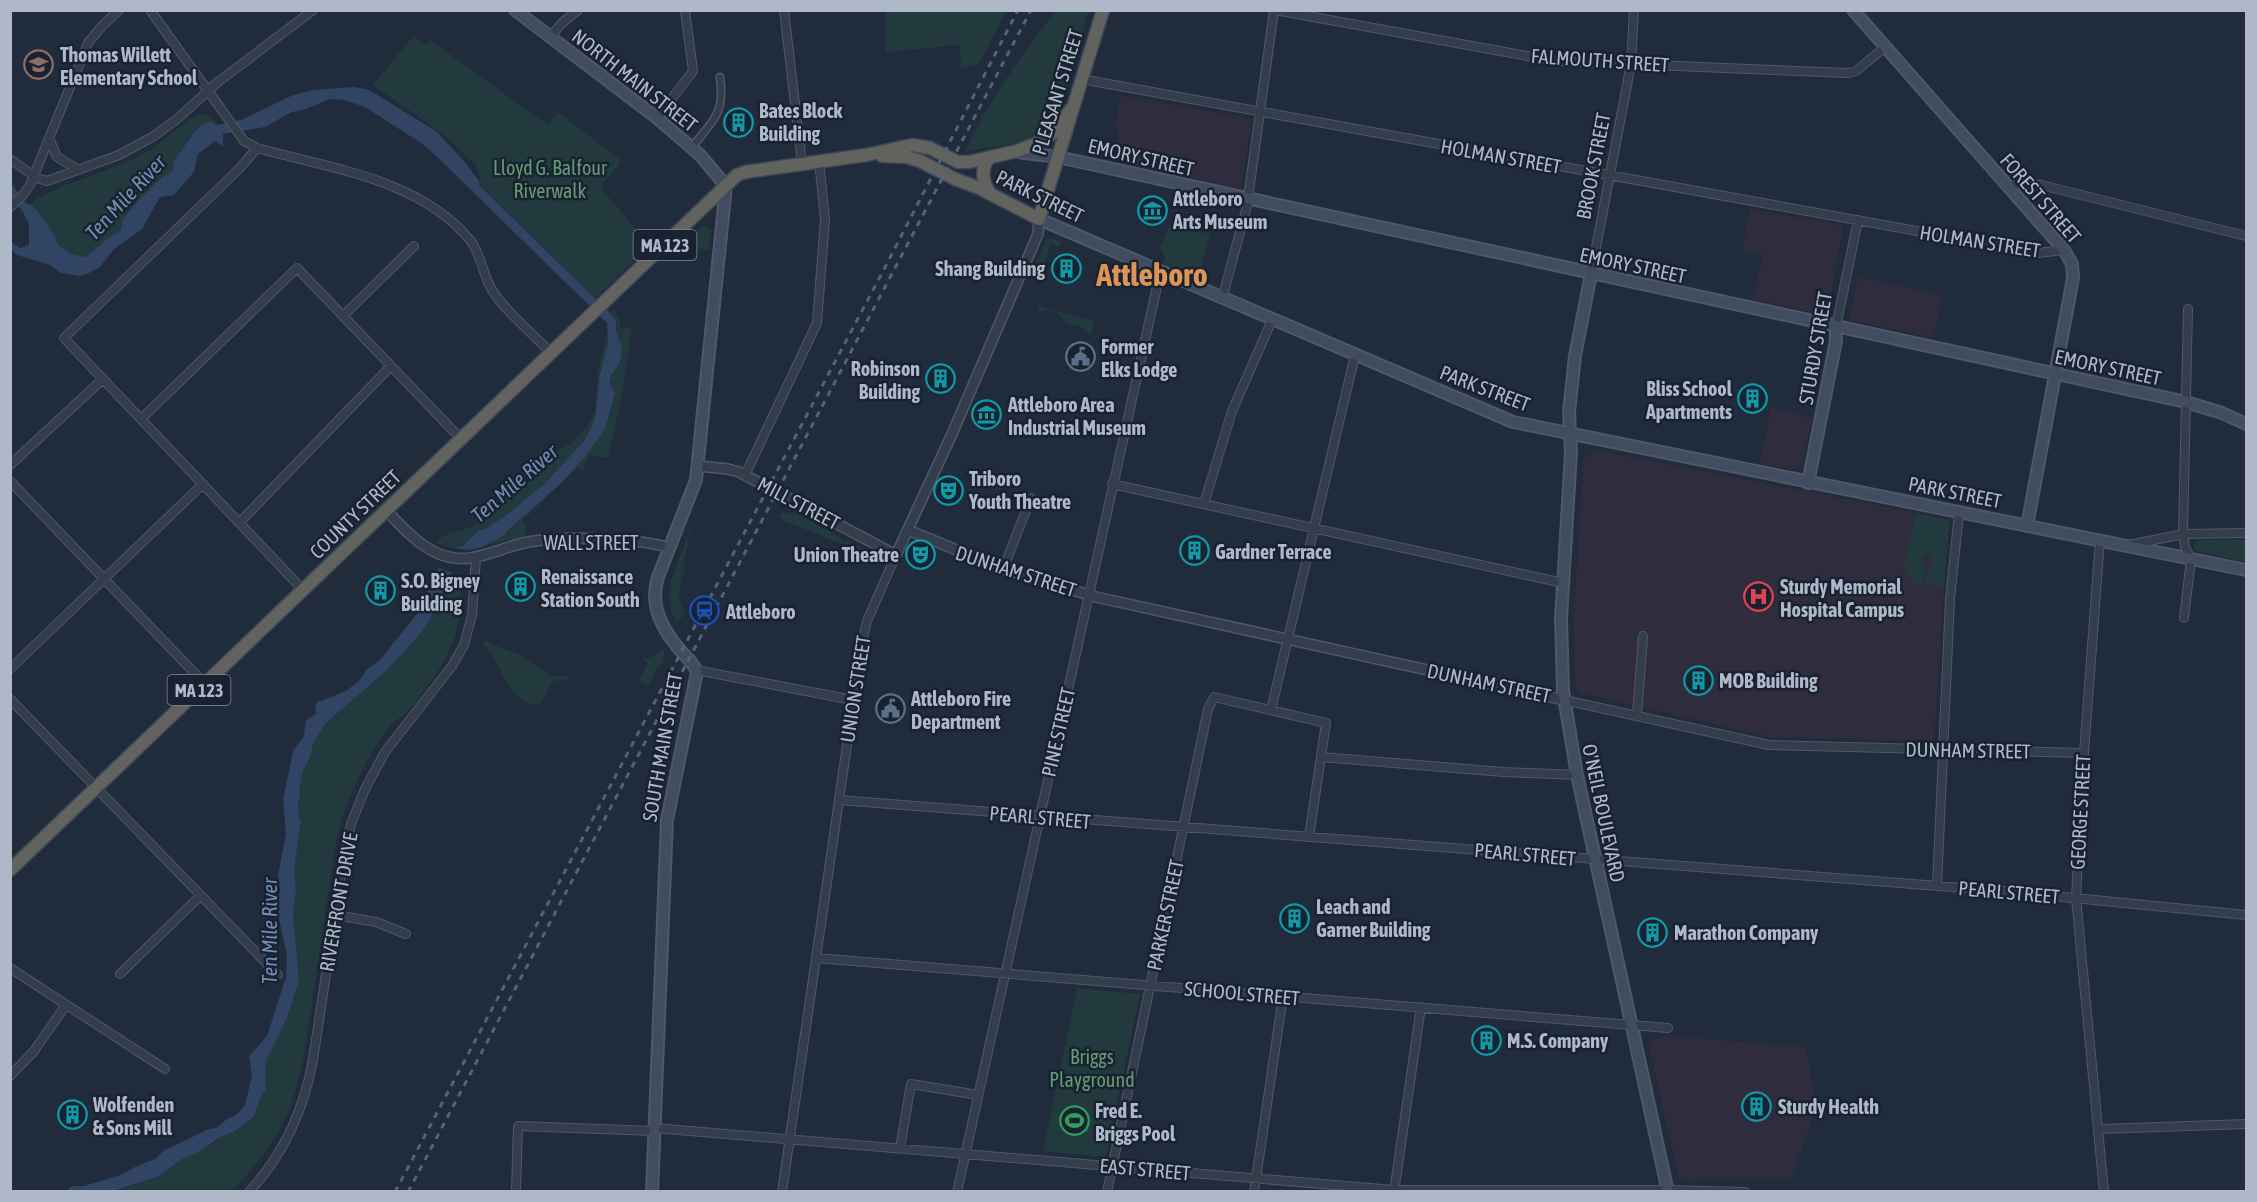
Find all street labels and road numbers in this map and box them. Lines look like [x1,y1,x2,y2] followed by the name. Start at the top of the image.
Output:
[568,24,702,136] street label: NORTH MAIN STREET
[1027,26,1087,158] street label: PLEASANT STREET
[1530,44,1670,76] street label: FALMOUTH STREET
[1571,110,1615,221] street label: BROOK STREET
[1086,134,1196,180] street label: EMORY STREET
[1439,134,1563,178] street label: HOLMAN STREET
[1996,148,2086,248] street label: FOREST STREET
[993,165,1088,227] street label: PARK STREET
[1918,220,2042,262] street label: HOLMAN STREET
[634,230,696,260] road number: MA 123
[1578,243,1688,288] street label: EMORY STREET
[1794,290,1836,406] street label: STURDY STREET
[2053,345,2163,390] street label: EMORY STREET
[1437,360,1533,416] street label: PARK STREET
[305,465,405,563] street label: COUNTY STREET
[754,472,844,534] street label: MILL STREET
[1907,472,2004,512] street label: PARK STREET
[543,531,639,554] street label: WALL STREET
[953,541,1079,601] street label: DUNHAM STREET
[835,634,875,744] street label: UNION STREET
[1425,659,1553,707] street label: DUNHAM STREET
[638,671,686,823] street label: SOUTH MAIN STREET
[168,675,230,705] road number: MA 123
[1037,685,1079,779] street label: PINE STREET
[1905,737,2031,763] street label: DUNHAM STREET
[1578,742,1630,884] street label: O'NEIL BOULEVARD
[2065,754,2095,870] street label: GEORGE STREET
[988,801,1092,833] street label: PEARL STREET
[314,830,362,973] street label: RIVERFRONT DRIVE
[1473,838,1577,870] street label: PEARL STREET
[1142,857,1188,973] street label: PARKER STREET
[1957,876,2061,908] street label: PEARL STREET
[1183,976,1301,1010] street label: SCHOOL STREET
[1099,1154,1192,1184] street label: EAST STREET

